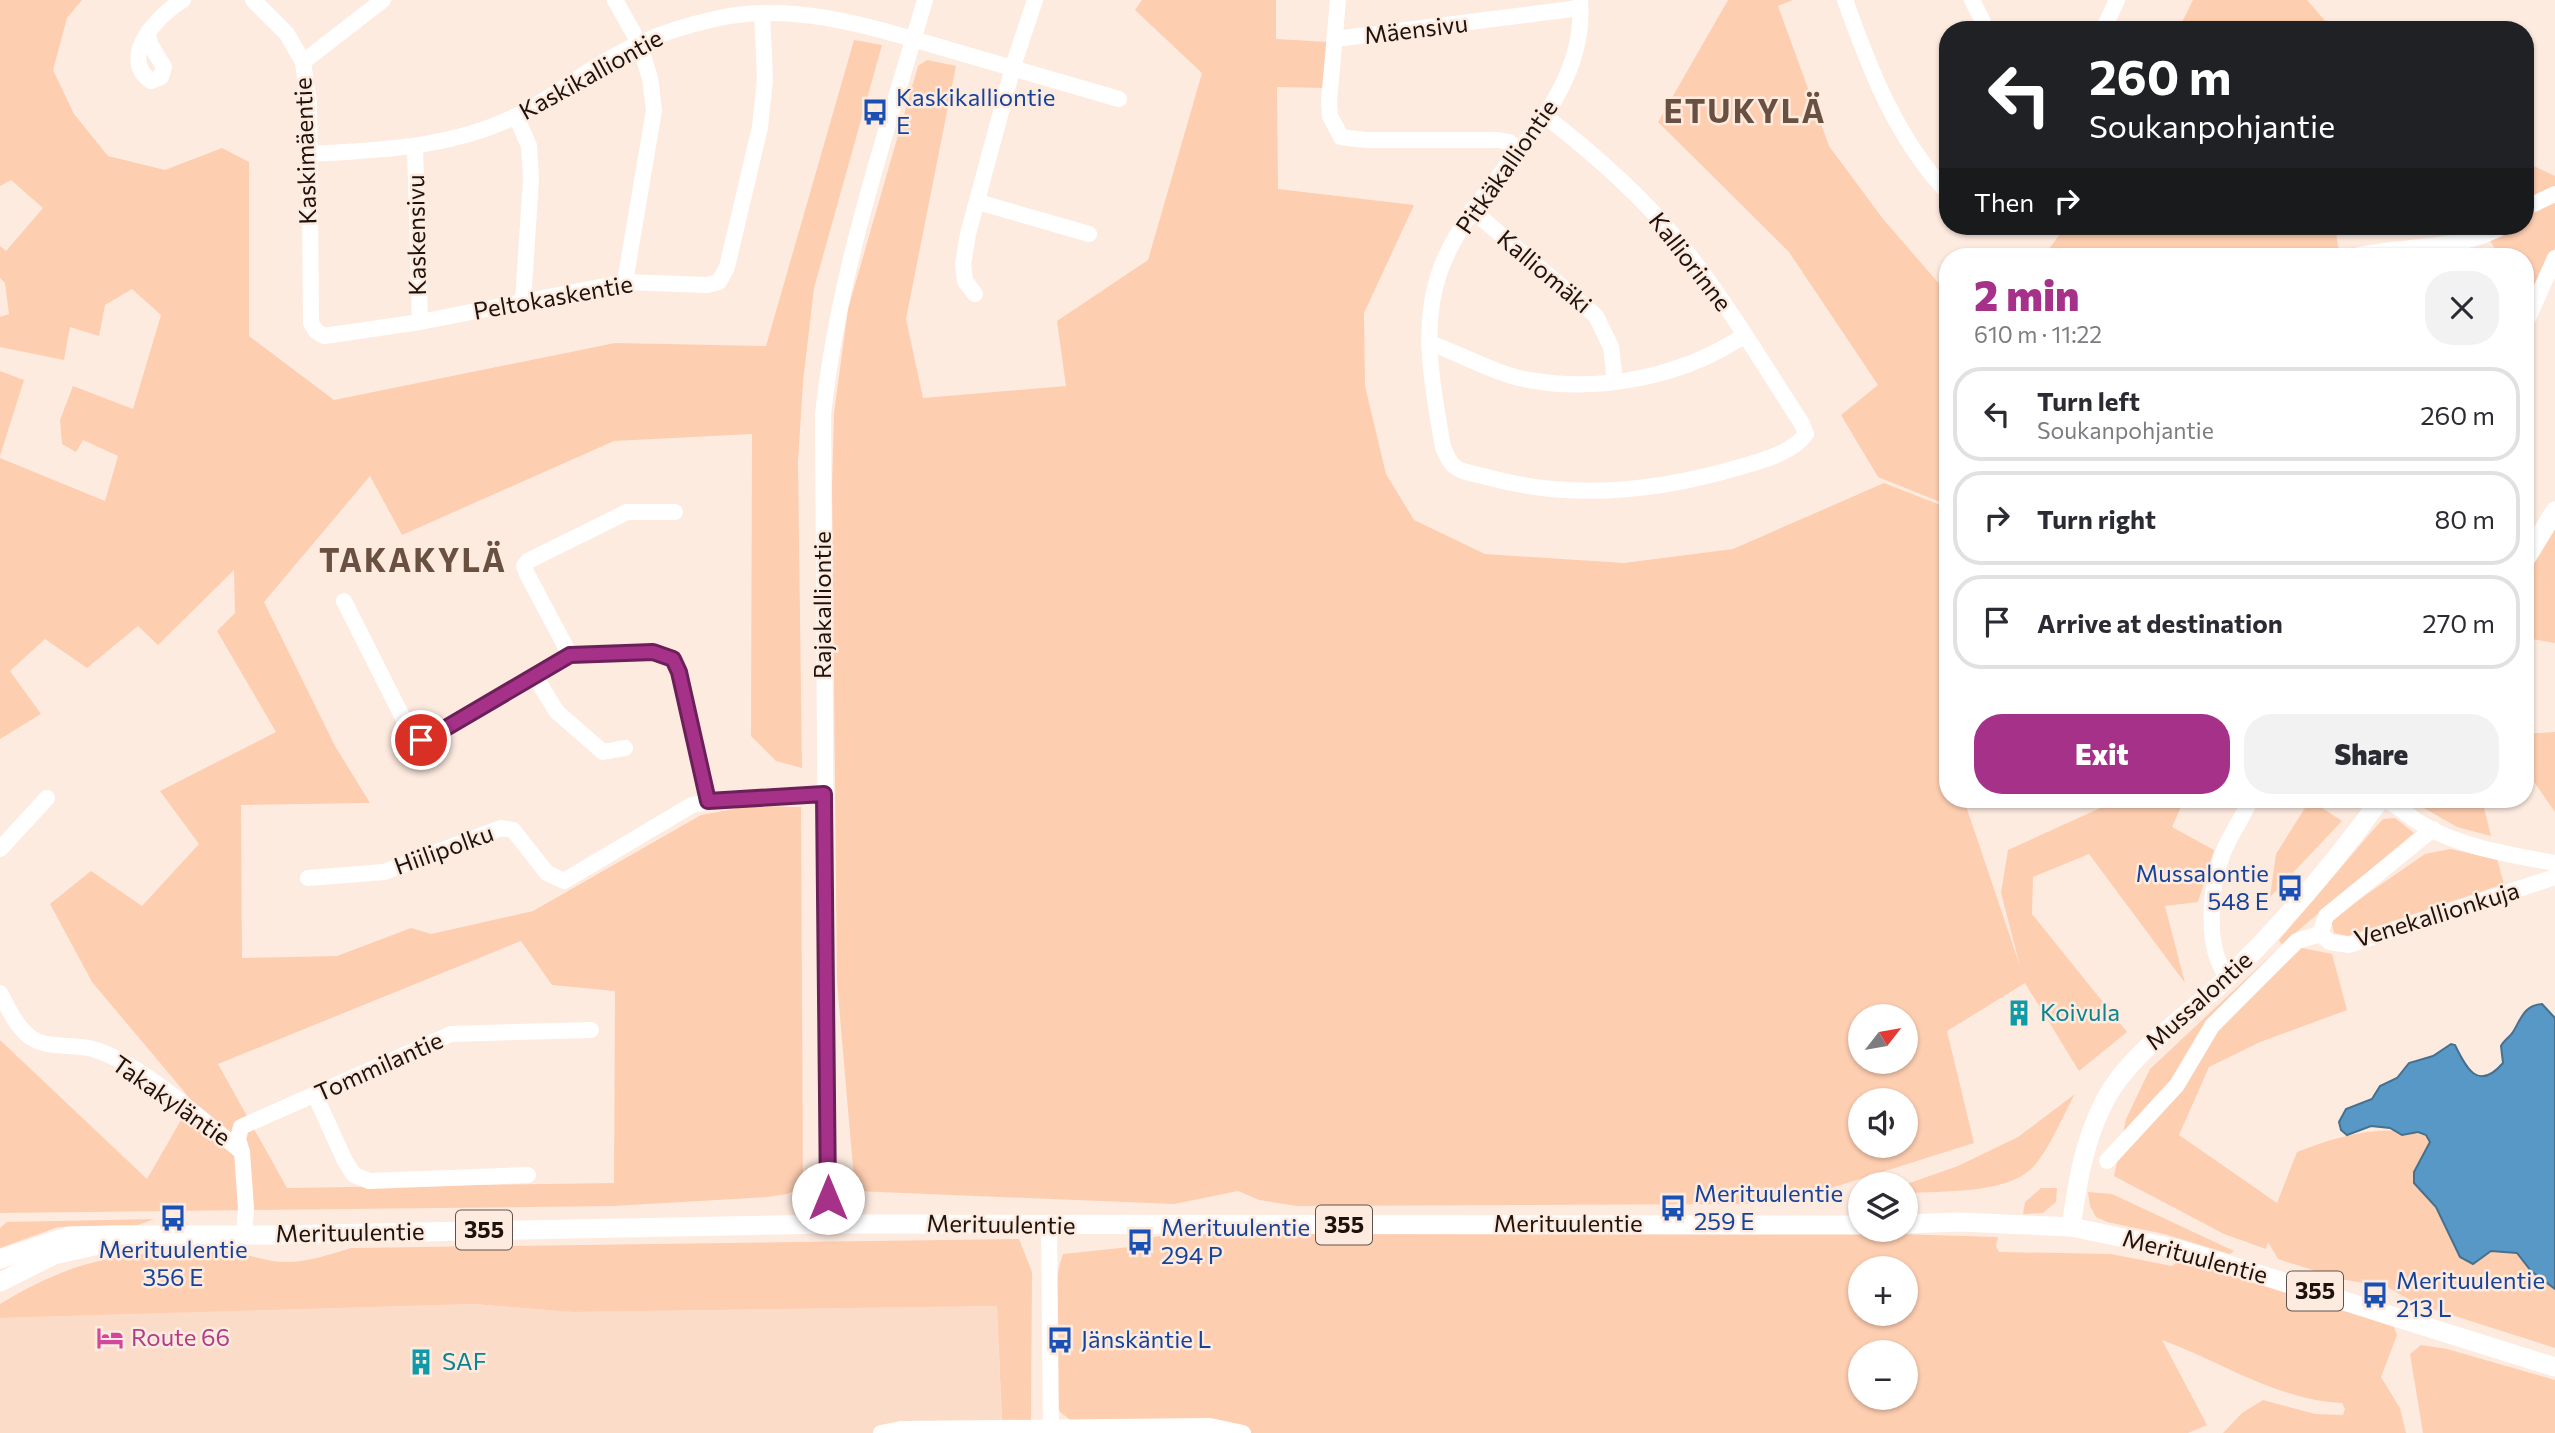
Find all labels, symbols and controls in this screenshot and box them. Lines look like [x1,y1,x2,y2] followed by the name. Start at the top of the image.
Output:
[1362,8,1469,49] street label: Mäensivu
[514,22,667,125] street label: Kaskikalliontie
[2089,45,2231,105] text: 260 m
[1974,49,2065,140] icon: left
[287,77,322,225] street label: Kaskimäentie
[896,82,1055,139] place label: Kaskikalliontie E
[1664,90,1826,130] district label: ETUKYLÄ
[1449,93,1563,239] street label: Pitkäkalliontie
[860,97,890,127] bus stop icon: Kaskikalliontie E
[2089,105,2335,145] text: Soukanpohjantie
[400,174,431,296] street label: Kaskensivu
[2048,182,2086,220] icon: right
[1974,186,2034,217] text: Then
[1644,206,1739,316] street label: Kalliorinne
[1492,223,1598,319] street label: Kalliomäki
[471,268,635,325] street label: Peltokaskentie
[1974,268,2080,320] text: 2 min
[2425,271,2499,345] button: close
[1974,320,2102,348] text: 610 m · 11:22
[2037,385,2140,416] text: Turn left
[1978,395,2016,433] icon: left
[2420,399,2495,430] text: 260 m
[2037,416,2214,444] text: Soukanpohjantie
[1978,499,2016,537] icon: right
[2037,503,2156,534] text: Turn right
[2435,503,2495,534] text: 80 m
[807,531,836,679] street label: Rajakalliontie
[319,539,507,579] district label: TAKAKYLÄ
[1978,603,2016,641] icon: arrive
[2037,607,2283,638] text: Arrive at destination
[2422,607,2495,638] text: 270 m
[391,710,451,770] pin
[1974,714,2230,794] button: Exit
[2244,714,2499,794] button: Share
[402,721,440,759] icon: arrive
[390,817,497,880] street label: Hiilipolku
[2135,858,2269,915] place label: Mussalontie 548 E
[2275,873,2305,903] bus stop icon: Mussalontie 548 E
[2351,875,2523,952] street label: Venekallionkuja
[2139,944,2257,1055] street label: Mussalontie
[2040,997,2120,1026] place label: Koivula
[2004,998,2034,1028] building icon: Koivula
[1848,1004,1918,1074] north arrow
[1848,1004,1918,1410] map controls
[310,1025,447,1107] street label: Tommilantie
[107,1048,237,1151] street label: Takakyläntie
[1848,1088,1918,1158] button: sound
[791,1161,865,1235] position arrow
[1848,1172,1918,1242] button: layers
[1694,1178,1843,1235] place label: Merituulentie 259 E
[1658,1193,1688,1223] bus stop icon: Merituulentie 259 E
[158,1203,188,1233] bus stop icon: Merituulentie 356 E
[1316,1206,1372,1244] road number: 355
[926,1208,1076,1239] street label: Merituulentie
[1493,1208,1643,1237] street label: Merituulentie
[456,1210,512,1250] road number: 355
[1161,1212,1310,1269] place label: Merituulentie 294 P
[275,1216,425,1247] street label: Merituulentie
[2120,1222,2271,1289] street label: Merituulentie
[1125,1227,1155,1257] bus stop icon: Merituulentie 294 P
[98,1234,248,1291] place label: Merituulentie 356 E
[1848,1256,1918,1326] button: +
[2396,1265,2545,1322] place label: Merituulentie 213 L
[2287,1272,2343,1310] road number: 355
[2360,1280,2390,1310] bus stop icon: Merituulentie 213 L
[131,1322,230,1351] place label: Route 66
[95,1323,125,1353] hotel icon: Route 66
[1081,1324,1211,1353] place label: Jänskäntie L
[1045,1325,1075,1355] bus stop icon: Jänskäntie L
[1848,1340,1918,1410] button: −
[442,1346,486,1375] place label: SAF
[406,1347,436,1377] building icon: SAF

